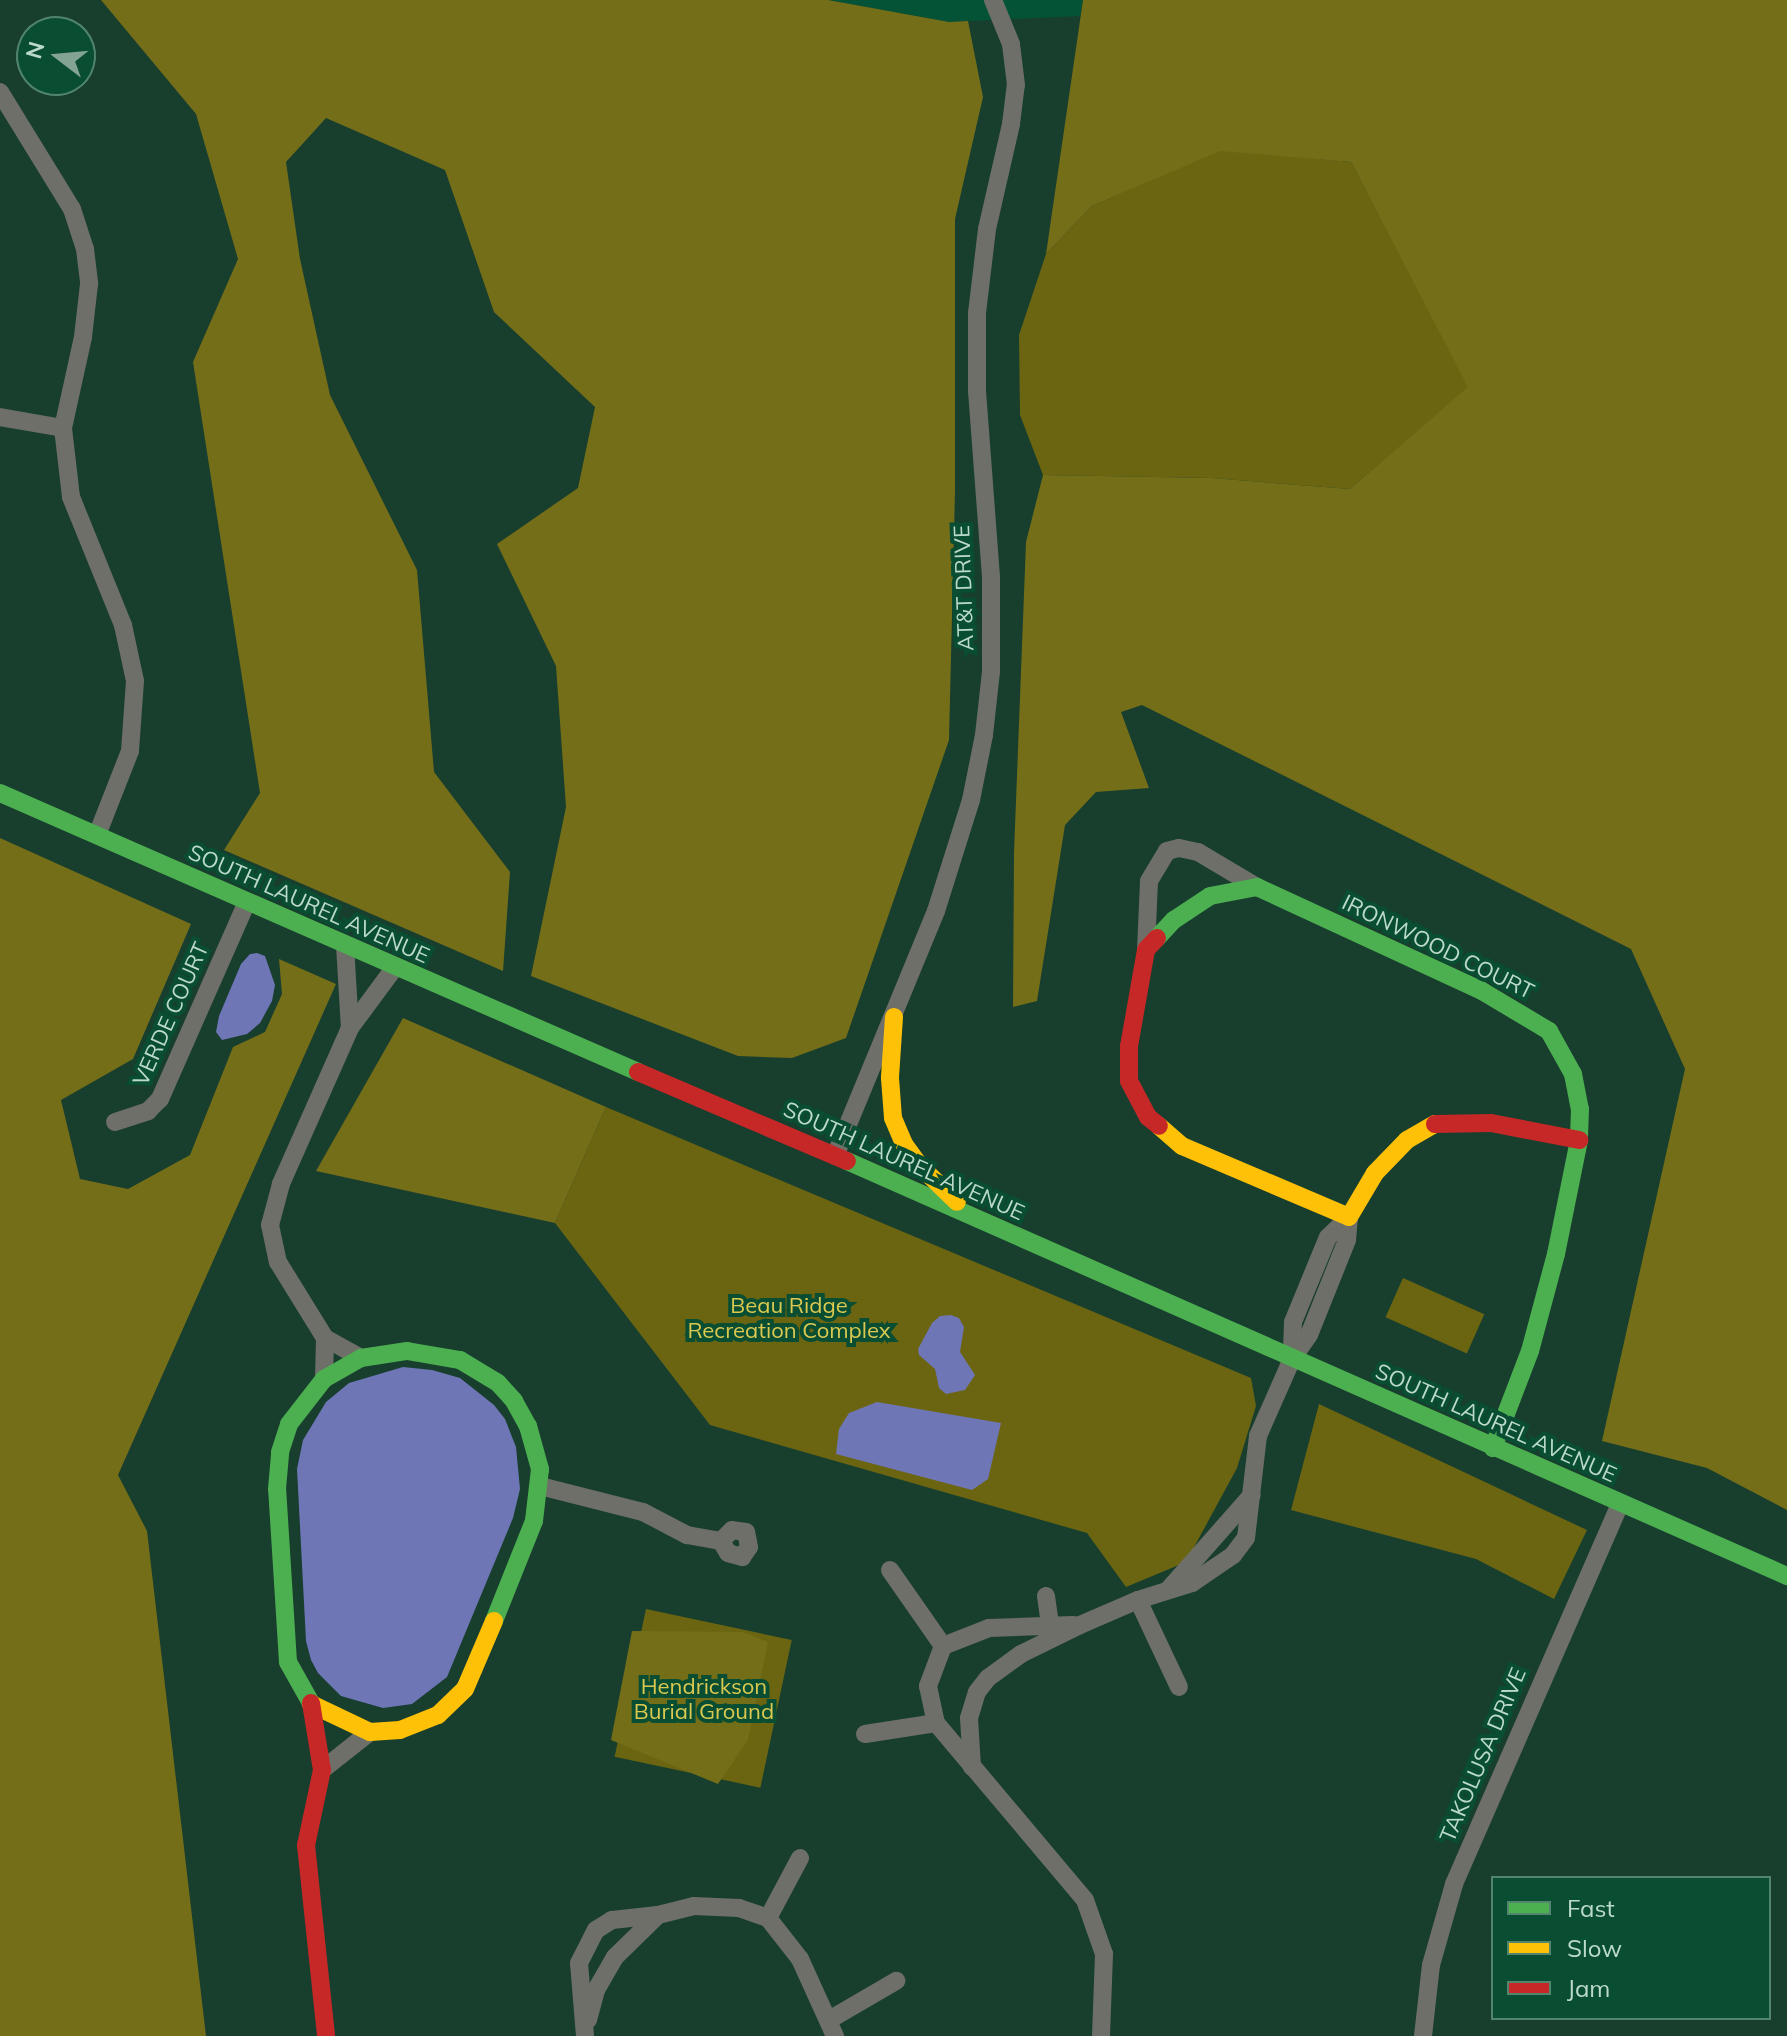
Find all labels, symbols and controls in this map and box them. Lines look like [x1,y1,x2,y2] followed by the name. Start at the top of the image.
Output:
[16,16,96,96] north arrow
[19,38,51,62] text: N
[949,525,979,651] street label: AT&T DRIVE
[184,839,434,969] street label: SOUTH LAUREL AVENUE
[1338,889,1538,1005] street label: IRONWOOD COURT
[128,938,214,1090] street label: VERDE COURT
[779,1096,1029,1226] street label: SOUTH LAUREL AVENUE
[687,1292,891,1344] park label: Beau Ridge Recreation Complex
[1371,1358,1621,1488] street label: SOUTH LAUREL AVENUE
[1434,1664,1532,1846] street label: TAKOLUSA DRIVE
[634,1673,774,1724] park label: Hendrickson Burial Ground
[1491,1876,1771,2020] legend
[1567,1893,1615,1923] text: Fast
[1567,1933,1622,1963] text: Slow
[1567,1973,1610,2003] text: Jam

